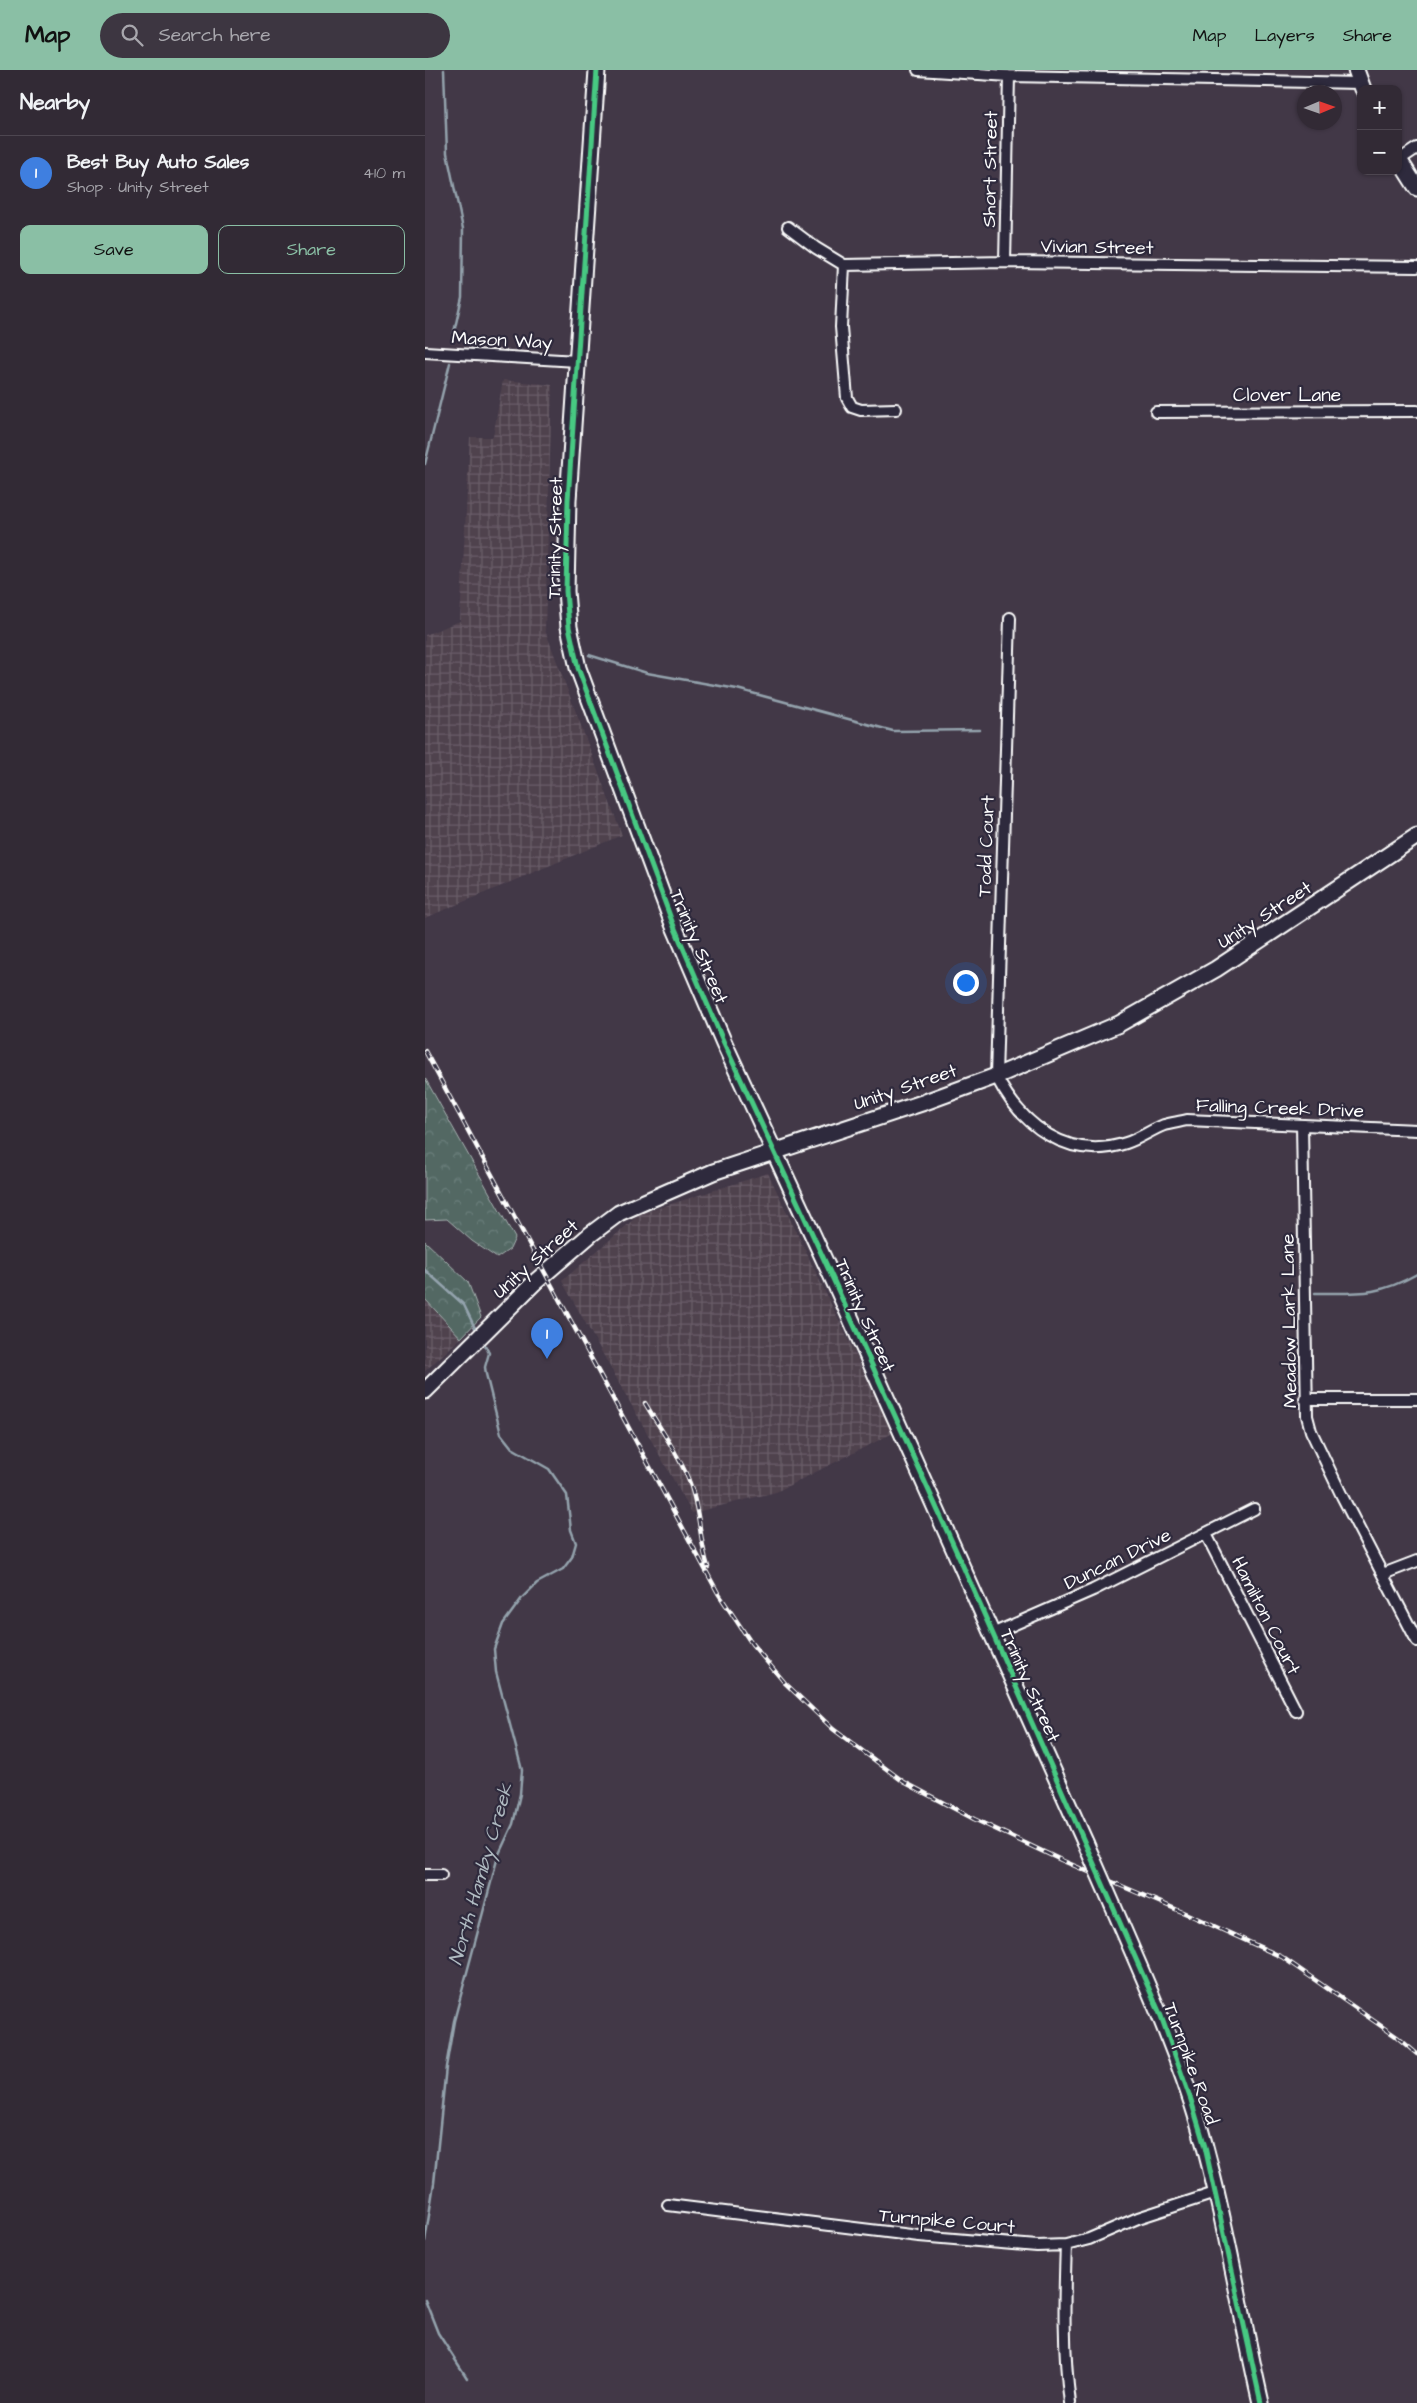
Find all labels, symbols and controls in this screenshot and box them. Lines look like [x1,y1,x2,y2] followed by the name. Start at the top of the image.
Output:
[100,13,450,58] search box
[25,18,70,52] text: Map
[118,21,146,49] icon: search
[158,22,271,49] text: Search here
[1192,23,1226,48] text: Map
[1254,23,1315,48] text: Layers
[1343,23,1392,48] text: Share
[1297,85,1342,130] north arrow
[1357,85,1402,175] map controls
[1357,85,1402,130] button: +
[20,88,90,117] text: Nearby
[976,110,1005,228] street label: Short Street
[1357,130,1402,175] button: −
[67,149,249,176] text: Best Buy Auto Sales
[35,162,37,184] text: 1
[363,162,405,184] text: 410 m
[67,176,209,198] text: Shop · Unity Street
[20,225,208,274] button: Save
[218,225,405,274] button: Share
[1040,233,1154,262] street label: Vivian Street
[451,324,553,358] street label: Mason Way
[1233,382,1341,409] street label: Clover Lane
[541,477,571,599] street label: Trinity Street
[971,795,1002,897] street label: Todd Court
[1212,875,1318,957] street label: Unity Street
[661,885,735,1009] street label: Trinity Street
[953,970,979,996] your location
[850,1057,961,1119] street label: Unity Street
[1195,1092,1364,1126] street label: Falling Creek Drive
[487,1213,586,1306] street label: Unity Street
[1274,1234,1305,1408] street label: Meadow Lark Lane
[827,1254,902,1377] street label: Trinity Street
[531,1318,563,1359] pin: 1
[1060,1522,1176,1597] street label: Duncan Drive
[1224,1552,1307,1680] street label: Hamilton Court
[992,1624,1067,1747] street label: Trinity Street
[442,1779,521,1969] water label: North Hamby Creek
[1156,1999,1225,2129] street label: Turnpike Road
[878,2202,1016,2241] street label: Turnpike Court

